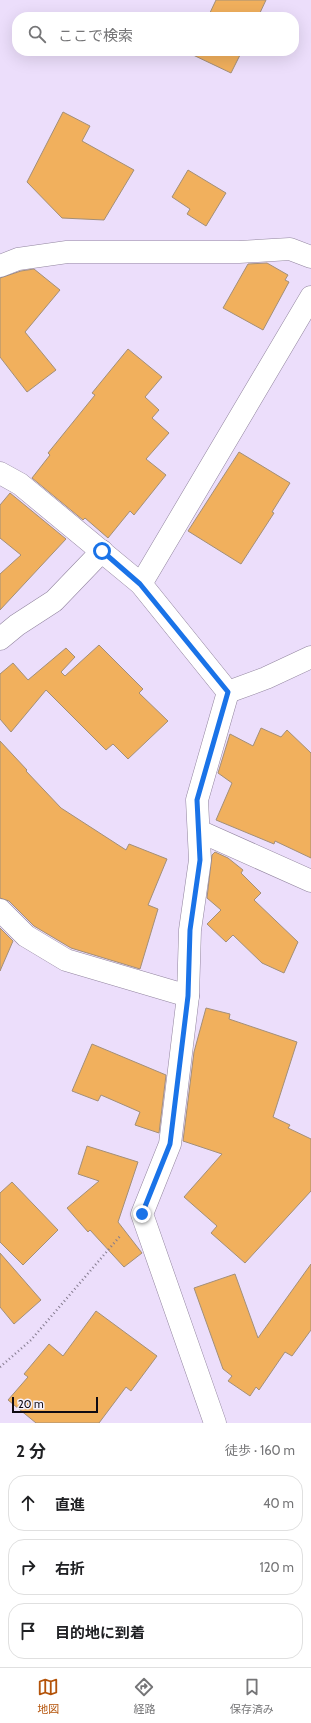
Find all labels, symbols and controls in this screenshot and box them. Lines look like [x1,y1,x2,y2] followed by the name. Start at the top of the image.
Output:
[12,12,299,56] search box
[26,23,48,45] icon: search
[58,27,133,45] text: ここで検索
[93,542,111,560] route start
[133,1205,151,1223] route end
[12,1395,98,1414] scale bar
[18,1397,44,1411] text: 20 m
[16,1441,46,1461] text: 2 分
[225,1442,295,1458] text: 徒歩 · 160 m
[17,1492,39,1514] icon: ahead
[263,1495,294,1511] text: 40 m
[55,1496,85,1514] text: 直進
[17,1556,39,1578] icon: right
[260,1559,294,1575] text: 120 m
[55,1560,85,1578] text: 右折
[17,1620,39,1642] icon: arrive
[55,1624,145,1642] text: 目的地に到着
[37,1676,59,1716] tab: 地図
[133,1676,155,1716] tab: 経路
[230,1676,274,1716] tab: 保存済み

